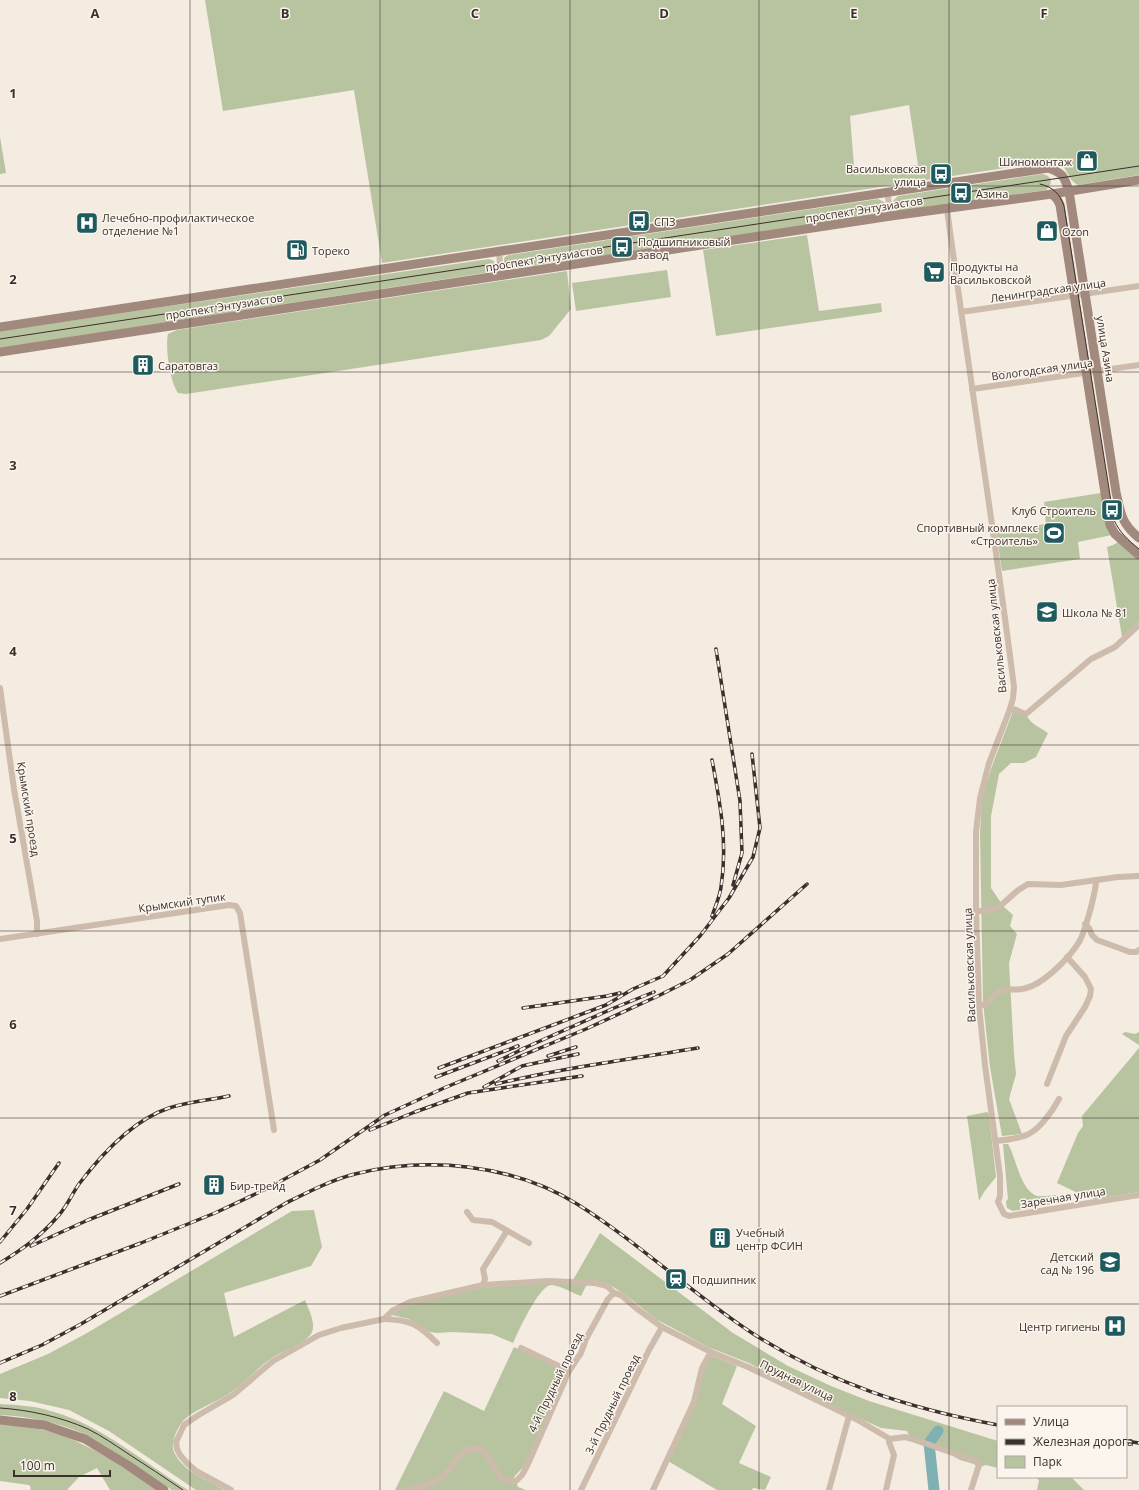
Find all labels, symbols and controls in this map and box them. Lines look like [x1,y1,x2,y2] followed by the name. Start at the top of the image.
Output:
[91,4,100,22] text: A
[281,4,290,22] text: B
[471,4,479,22] text: C
[659,4,669,22] text: D
[850,4,858,22] text: E
[1040,4,1048,22] text: F
[9,84,17,102] text: 1
[1074,148,1100,174] shop icon: Шиномонтаж
[999,154,1073,169] place label: Шиномонтаж
[846,161,926,189] place label: Васильковская улица
[928,161,954,187] bus stop icon: Васильковская улица
[948,180,974,206] bus stop icon: Азина
[976,186,1008,201] place label: Азина
[804,192,924,226] street label: проспект Энтузиастов
[626,208,652,234] bus stop icon: СПЗ
[74,210,100,236] hospital icon: Лечебно-профилактическое отделение №1
[102,210,254,238] place label: Лечебно-профилактическое отделение №1
[654,214,675,229] place label: СПЗ
[1034,218,1060,244] shop icon: Ozon
[1062,224,1089,239] place label: Ozon
[609,234,635,260] bus stop icon: Подшипниковый завод
[638,234,731,262] place label: Подшипниковый завод
[284,237,310,263] fuel station icon: Тореко
[484,241,604,275] street label: проспект Энтузиастов
[312,243,350,258] place label: Тореко
[921,259,947,285] supermarket icon: Продукты на Васильковской
[950,259,1031,287] place label: Продукты на Васильковской
[9,270,17,288] text: 2
[989,274,1107,306] street label: Ленинградская улица
[164,289,284,323] street label: проспект Энтузиастов
[1093,315,1119,383] street label: улица Азина
[130,352,156,378] building icon: Саратовгаз
[990,354,1094,384] street label: Вологодская улица
[158,358,218,373] place label: Саратовгаз
[9,456,17,474] text: 3
[1099,497,1125,523] bus stop icon: Клуб Строитель
[1012,503,1096,518] place label: Клуб Строитель
[917,520,1039,548] place label: Спортивный комплекс «Строитель»
[1041,520,1067,546] sports icon: Спортивный комплекс «Строитель»
[983,578,1009,694] street label: Васильковская улица
[1034,599,1060,625] school or university icon: Школа № 81
[1062,605,1128,620] place label: Школа № 81
[9,642,17,660] text: 4
[14,761,44,858] street label: Крымский проезд
[9,829,17,847] text: 5
[137,888,227,916] street label: Крымский тупик
[960,907,978,1023] street label: Васильковская улица
[9,1015,17,1033] text: 6
[201,1172,227,1198] building icon: Бир-трейд
[230,1178,286,1193] place label: Бир-трейд
[1019,1183,1107,1211] street label: Заречная улица
[9,1201,17,1219] text: 7
[707,1225,733,1251] building icon: Учебный центр ФСИН
[736,1225,803,1253] place label: Учебный центр ФСИН
[1041,1249,1094,1277] place label: Детский сад № 196
[1097,1249,1123,1275] school or university icon: Детский сад № 196
[663,1266,689,1292] station icon: Подшипник
[692,1272,757,1287] place label: Подшипник
[1102,1313,1128,1339] hospital icon: Центр гигиены
[1019,1319,1100,1334] place label: Центр гигиены
[524,1329,586,1434] street label: 4-й Прудный проезд
[581,1351,643,1456] street label: 3-й Прудный проезд
[758,1356,836,1404] street label: Прудная улица
[9,1387,17,1405] text: 8
[997,1406,1127,1478] legend
[1033,1413,1069,1430] text: Улица
[1033,1433,1134,1450] text: Железная дорога
[14,1452,110,1478] scale bar
[1033,1453,1063,1470] text: Парк
[20,1457,55,1474] text: 100 m

